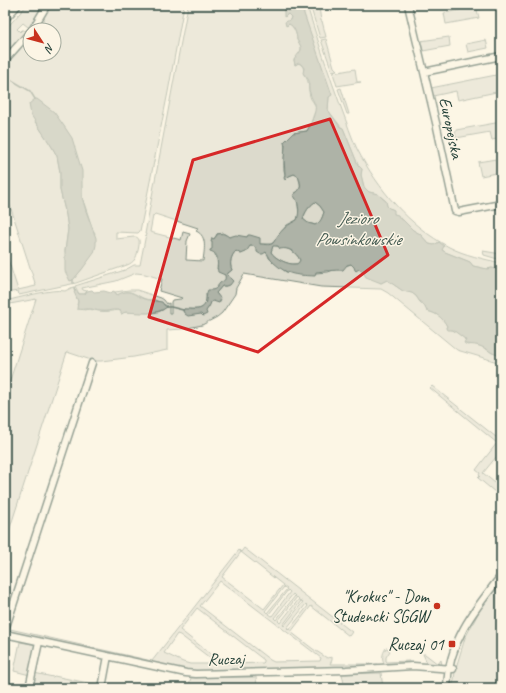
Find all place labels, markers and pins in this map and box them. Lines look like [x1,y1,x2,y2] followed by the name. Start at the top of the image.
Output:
[332,586,432,627] place label: "Krokus" - Dom Studencki SGGW
[432,601,442,611] marker: "Krokus" - Dom Studencki SGGW
[388,634,445,655] place label: Ruczaj 01
[447,639,457,649] marker: Ruczaj 01

